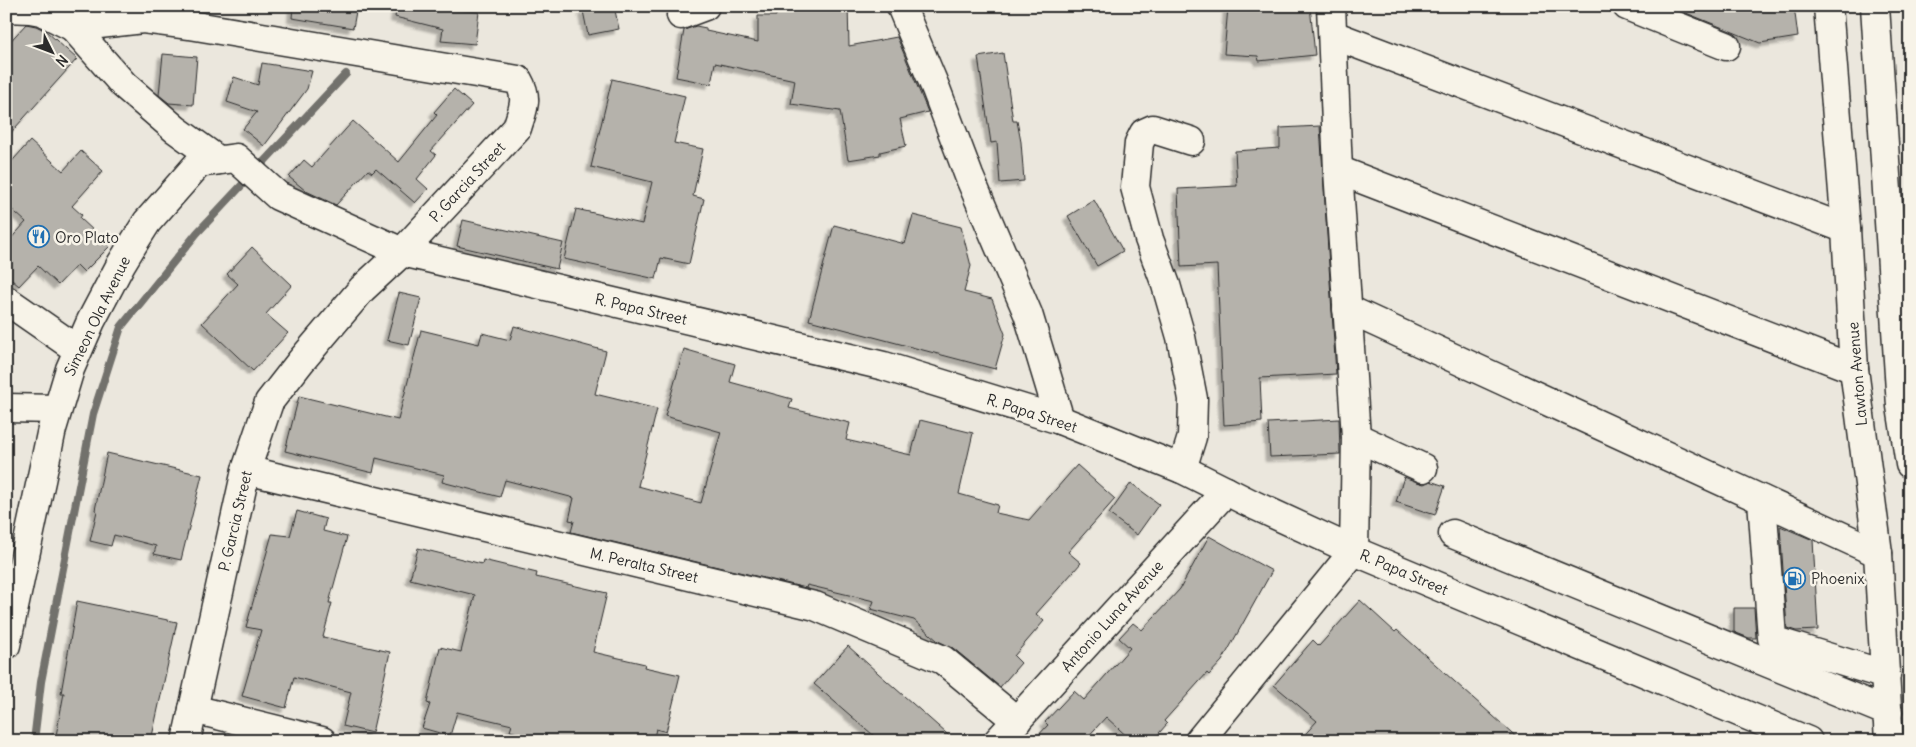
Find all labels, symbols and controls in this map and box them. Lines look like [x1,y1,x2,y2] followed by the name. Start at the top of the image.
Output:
[28,28,78,78] north arrow
[52,51,72,70] text: N
[425,138,509,226] street label: P. Garcia Street
[27,225,51,249] restaurant icon: Oro Plato
[55,228,119,247] place label: Oro Plato
[60,253,134,379] street label: Simeon Ola Avenue
[593,289,689,329] street label: R. Papa Street
[1843,321,1871,427] street label: Lawton Avenue
[984,389,1080,437] street label: R. Papa Street
[214,469,256,573] street label: P. Garcia Street
[588,543,700,587] street label: M. Peralta Street
[1357,545,1451,599] street label: R. Papa Street
[1057,556,1167,676] street label: Antonio Luna Avenue
[1783,566,1807,590] fuel station icon: Phoenix
[1811,569,1865,588] place label: Phoenix

